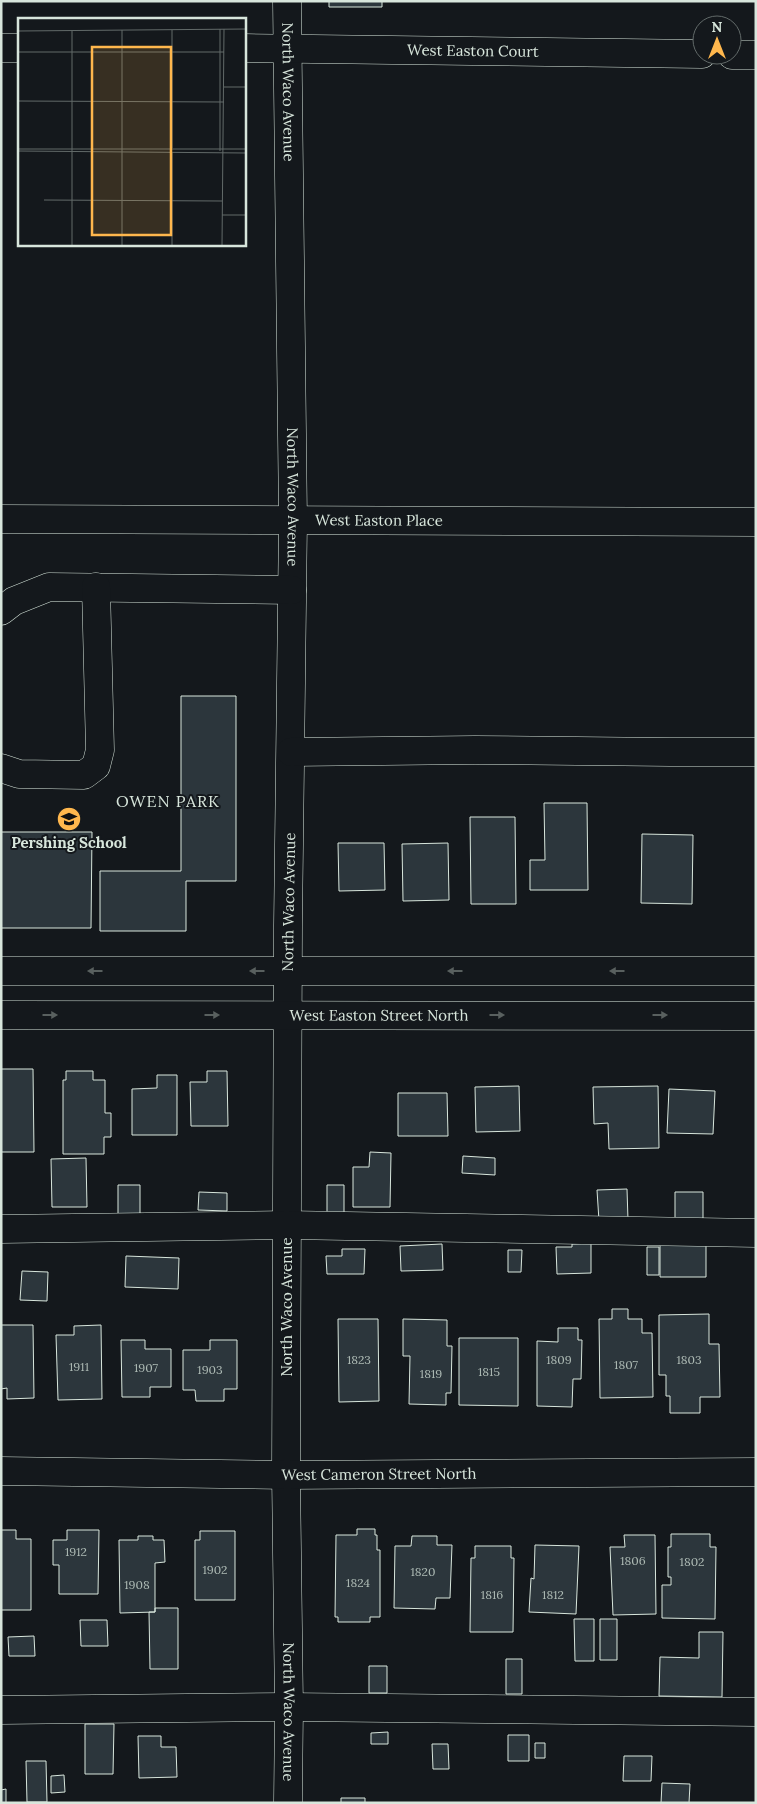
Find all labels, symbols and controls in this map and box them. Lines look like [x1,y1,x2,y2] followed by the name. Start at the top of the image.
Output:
[692,15,742,65] north arrow
[18,18,245,245] inset map
[712,18,723,36] text: N
[278,22,299,162] street label: North Waco Avenue
[407,40,539,61] street label: West Easton Court
[283,427,303,567] street label: North Waco Avenue
[315,510,443,530] street label: West Easton Place
[116,791,220,811] district label: OWEN PARK
[56,806,82,832] school or university icon: Pershing School
[278,832,299,972] street label: North Waco Avenue
[11,833,127,852] place label: Pershing School
[87,967,103,975] one-way arrow
[249,967,265,975] one-way arrow
[447,967,463,975] one-way arrow
[609,967,625,975] one-way arrow
[290,1005,468,1025] street label: West Easton Street North
[42,1011,58,1019] one-way arrow
[205,1011,221,1019] one-way arrow
[490,1011,506,1019] one-way arrow
[652,1011,668,1019] one-way arrow
[277,1237,296,1377] street label: North Waco Avenue
[347,1352,371,1367] house number: 1823
[546,1352,572,1367] house number: 1809
[676,1352,702,1367] house number: 1803
[614,1357,638,1372] house number: 1807
[69,1359,89,1374] house number: 1911
[134,1360,158,1375] house number: 1907
[197,1362,223,1377] house number: 1903
[478,1364,500,1379] house number: 1815
[420,1366,442,1381] house number: 1819
[281,1464,477,1484] street label: West Cameron Street North
[65,1544,87,1559] house number: 1912
[620,1553,646,1568] house number: 1806
[680,1554,704,1569] house number: 1802
[202,1562,228,1577] house number: 1902
[410,1564,436,1579] house number: 1820
[346,1575,370,1590] house number: 1824
[124,1577,150,1592] house number: 1908
[481,1587,503,1602] house number: 1816
[542,1587,564,1602] house number: 1812
[279,1642,299,1782] street label: North Waco Avenue

